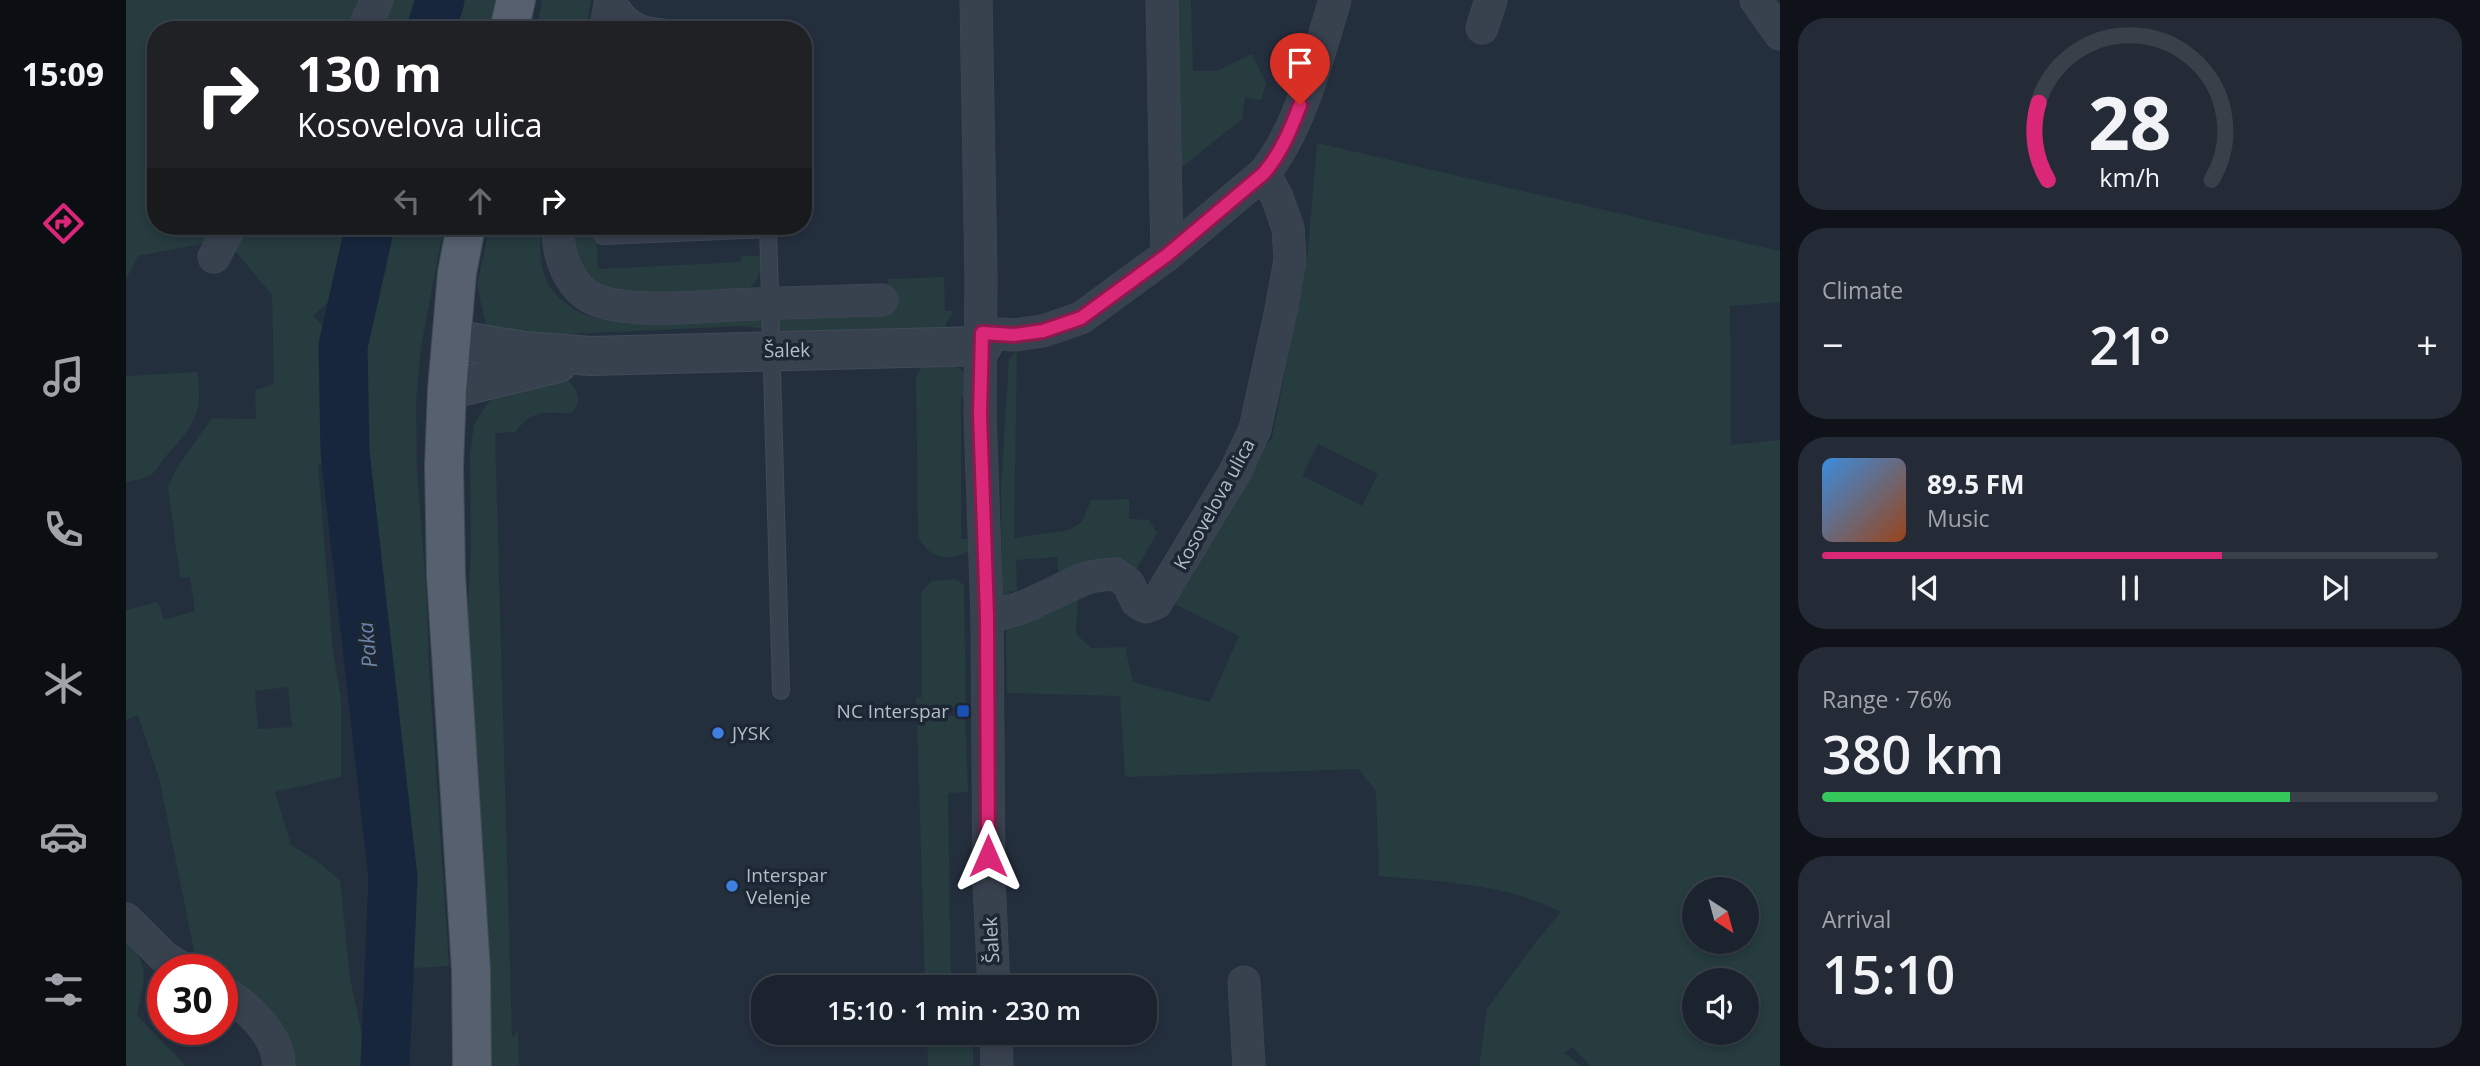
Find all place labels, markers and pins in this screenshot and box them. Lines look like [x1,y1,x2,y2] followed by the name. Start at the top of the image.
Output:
[1270,33,1330,105] pin
[837,698,949,724] place label: NC Interspar
[955,703,971,719] marker: NC Interspar
[730,720,770,746] place label: JYSK
[710,725,726,741] marker: JYSK
[746,862,827,910] place label: Interspar Velenje
[724,878,740,894] marker: Interspar Velenje

